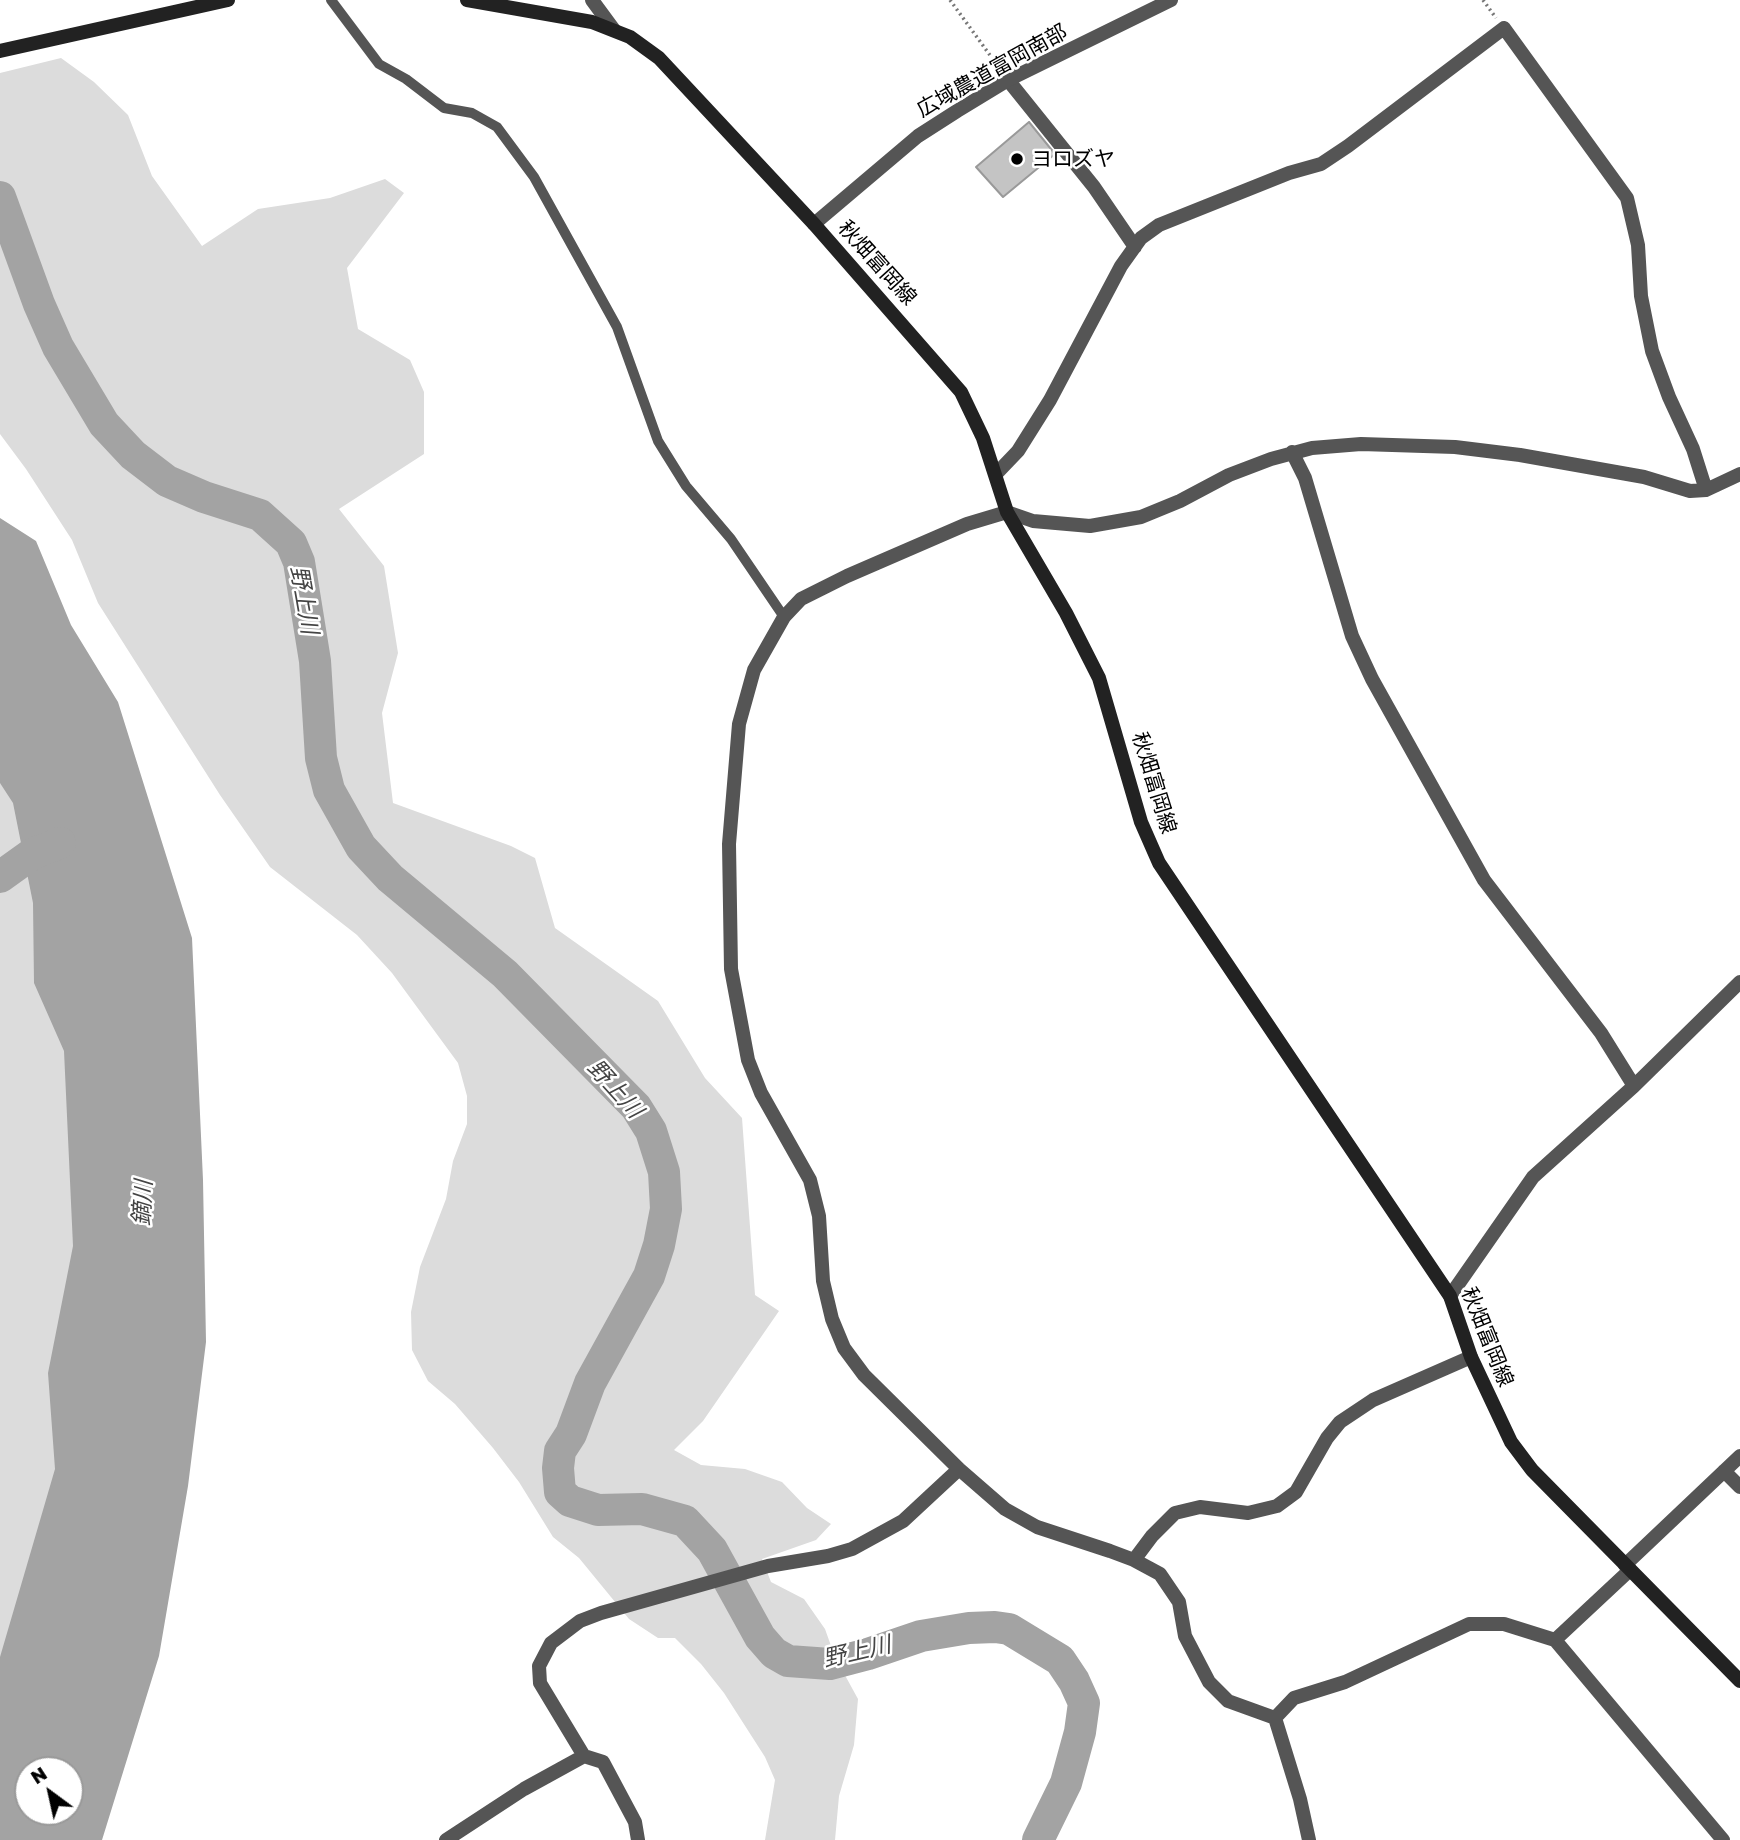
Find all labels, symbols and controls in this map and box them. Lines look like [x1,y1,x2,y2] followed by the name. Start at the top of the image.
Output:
[912,19,1072,123] street label: 広域農道富岡南部
[1031,146,1115,172] place label: ヨロズヤ
[1009,151,1025,167] marker: ヨロズヤ
[833,216,921,310] street label: 秋畑富岡線
[284,564,324,636] water label: 野上川
[1127,729,1181,837] street label: 秋畑富岡線
[582,1054,648,1124] water label: 野上川
[128,1179,158,1227] water label: 鏑川
[1456,1284,1518,1390] street label: 秋畑富岡線
[820,1631,894,1673] water label: 野上川
[14,1756,84,1826] north arrow
[26,1761,51,1788] text: N

